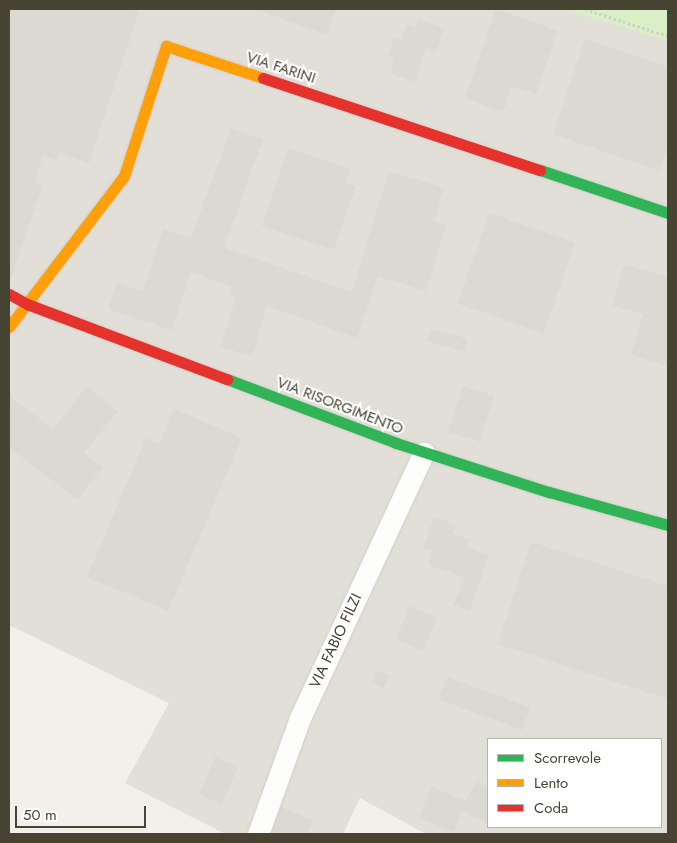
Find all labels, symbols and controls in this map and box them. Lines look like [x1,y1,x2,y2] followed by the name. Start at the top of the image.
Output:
[244,48,318,88] street label: VIA FARINI
[274,374,406,438] street label: VIA RISORGIMENTO
[306,591,366,691] street label: VIA FABIO FILZI
[487,738,662,828] legend
[534,747,601,769] text: Scorrevole
[534,772,568,794] text: Lento
[18,796,149,828] scale bar
[534,797,568,819] text: Coda
[23,804,57,826] text: 50 m

